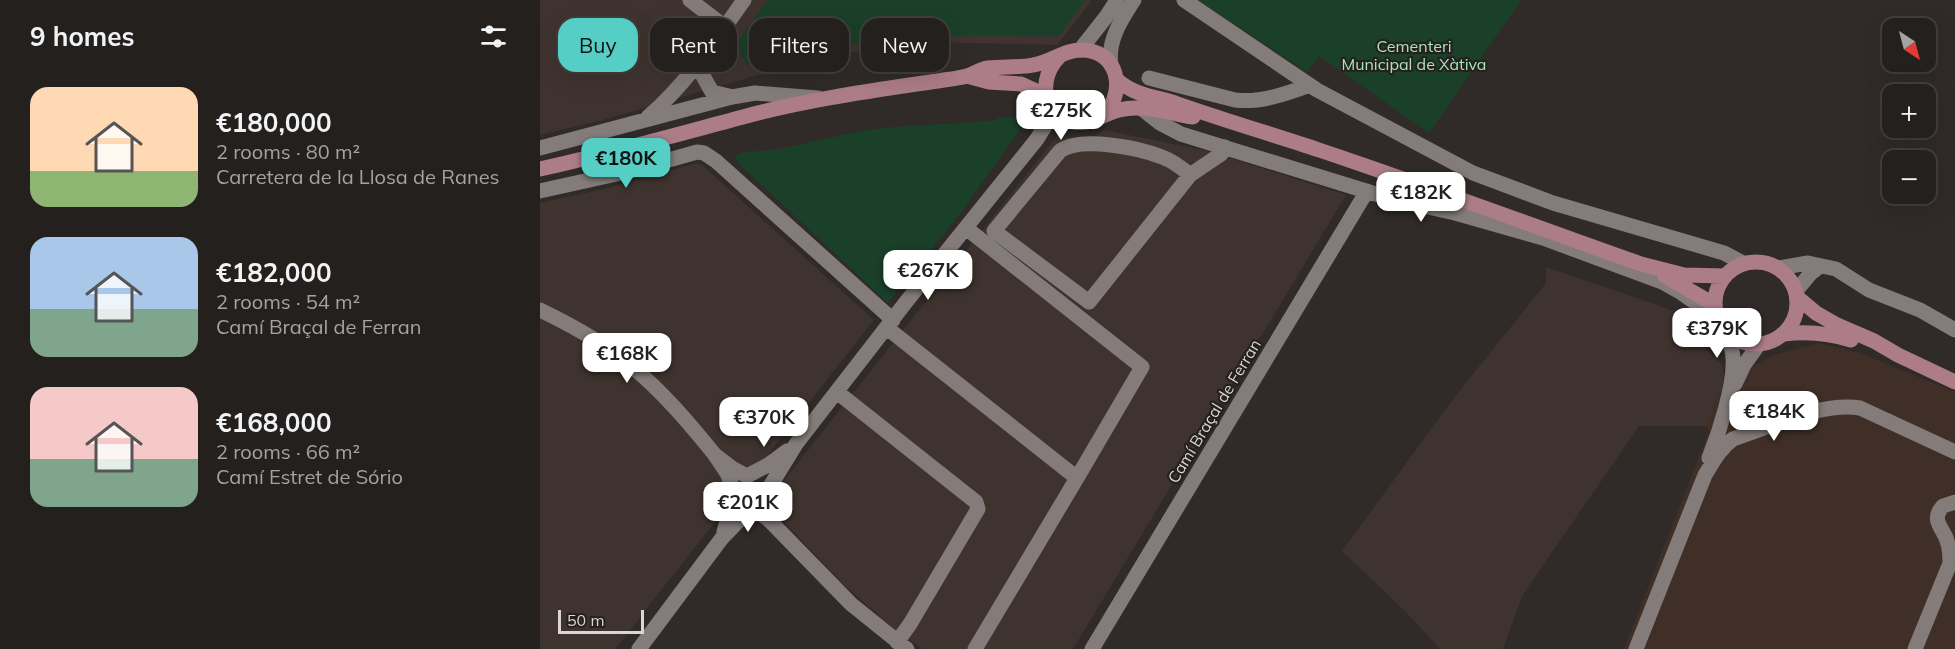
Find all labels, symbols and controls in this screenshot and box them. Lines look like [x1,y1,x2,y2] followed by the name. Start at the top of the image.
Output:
[558,18,638,72] chip: Buy
[650,18,737,72] chip: Rent
[749,18,849,72] chip: Filters
[861,18,949,72] chip: New
[1882,18,1936,72] north arrow
[1882,18,1936,204] map controls
[30,20,134,53] text: 9 homes
[477,20,510,53] icon: filters
[1342,36,1486,74] park label: Cementeri Municipal de Xàtiva
[1882,84,1936,138] button: +
[1019,90,1103,141] pin: €275K
[1030,97,1092,122] text: €275K
[216,106,332,139] text: €180,000
[78,111,150,183] icon: home
[584,138,668,189] pin: €180K
[216,139,360,164] text: 2 rooms · 80 m²
[595,145,657,170] text: €180K
[1882,150,1936,204] button: −
[216,164,500,189] text: Carretera de la Llosa de Ranes
[1379,172,1463,223] pin: €182K
[1390,179,1452,204] text: €182K
[886,250,970,301] pin: €267K
[216,256,332,289] text: €182,000
[897,257,959,282] text: €267K
[78,261,150,333] icon: home
[216,289,360,314] text: 2 rooms · 54 m²
[1675,308,1759,359] pin: €379K
[216,314,421,339] text: Camí Braçal de Ferran
[1686,315,1748,340] text: €379K
[585,333,669,384] pin: €168K
[1163,335,1265,487] street label: Camí Braçal de Ferran
[596,340,658,365] text: €168K
[1732,391,1816,442] pin: €184K
[722,397,806,448] pin: €370K
[1743,398,1805,423] text: €184K
[733,404,795,429] text: €370K
[216,406,332,439] text: €168,000
[78,411,150,483] icon: home
[216,439,360,464] text: 2 rooms · 66 m²
[216,464,403,489] text: Camí Estret de Sório
[706,482,790,533] pin: €201K
[717,489,779,514] text: €201K
[558,607,644,634] scale bar
[567,610,604,630] text: 50 m

